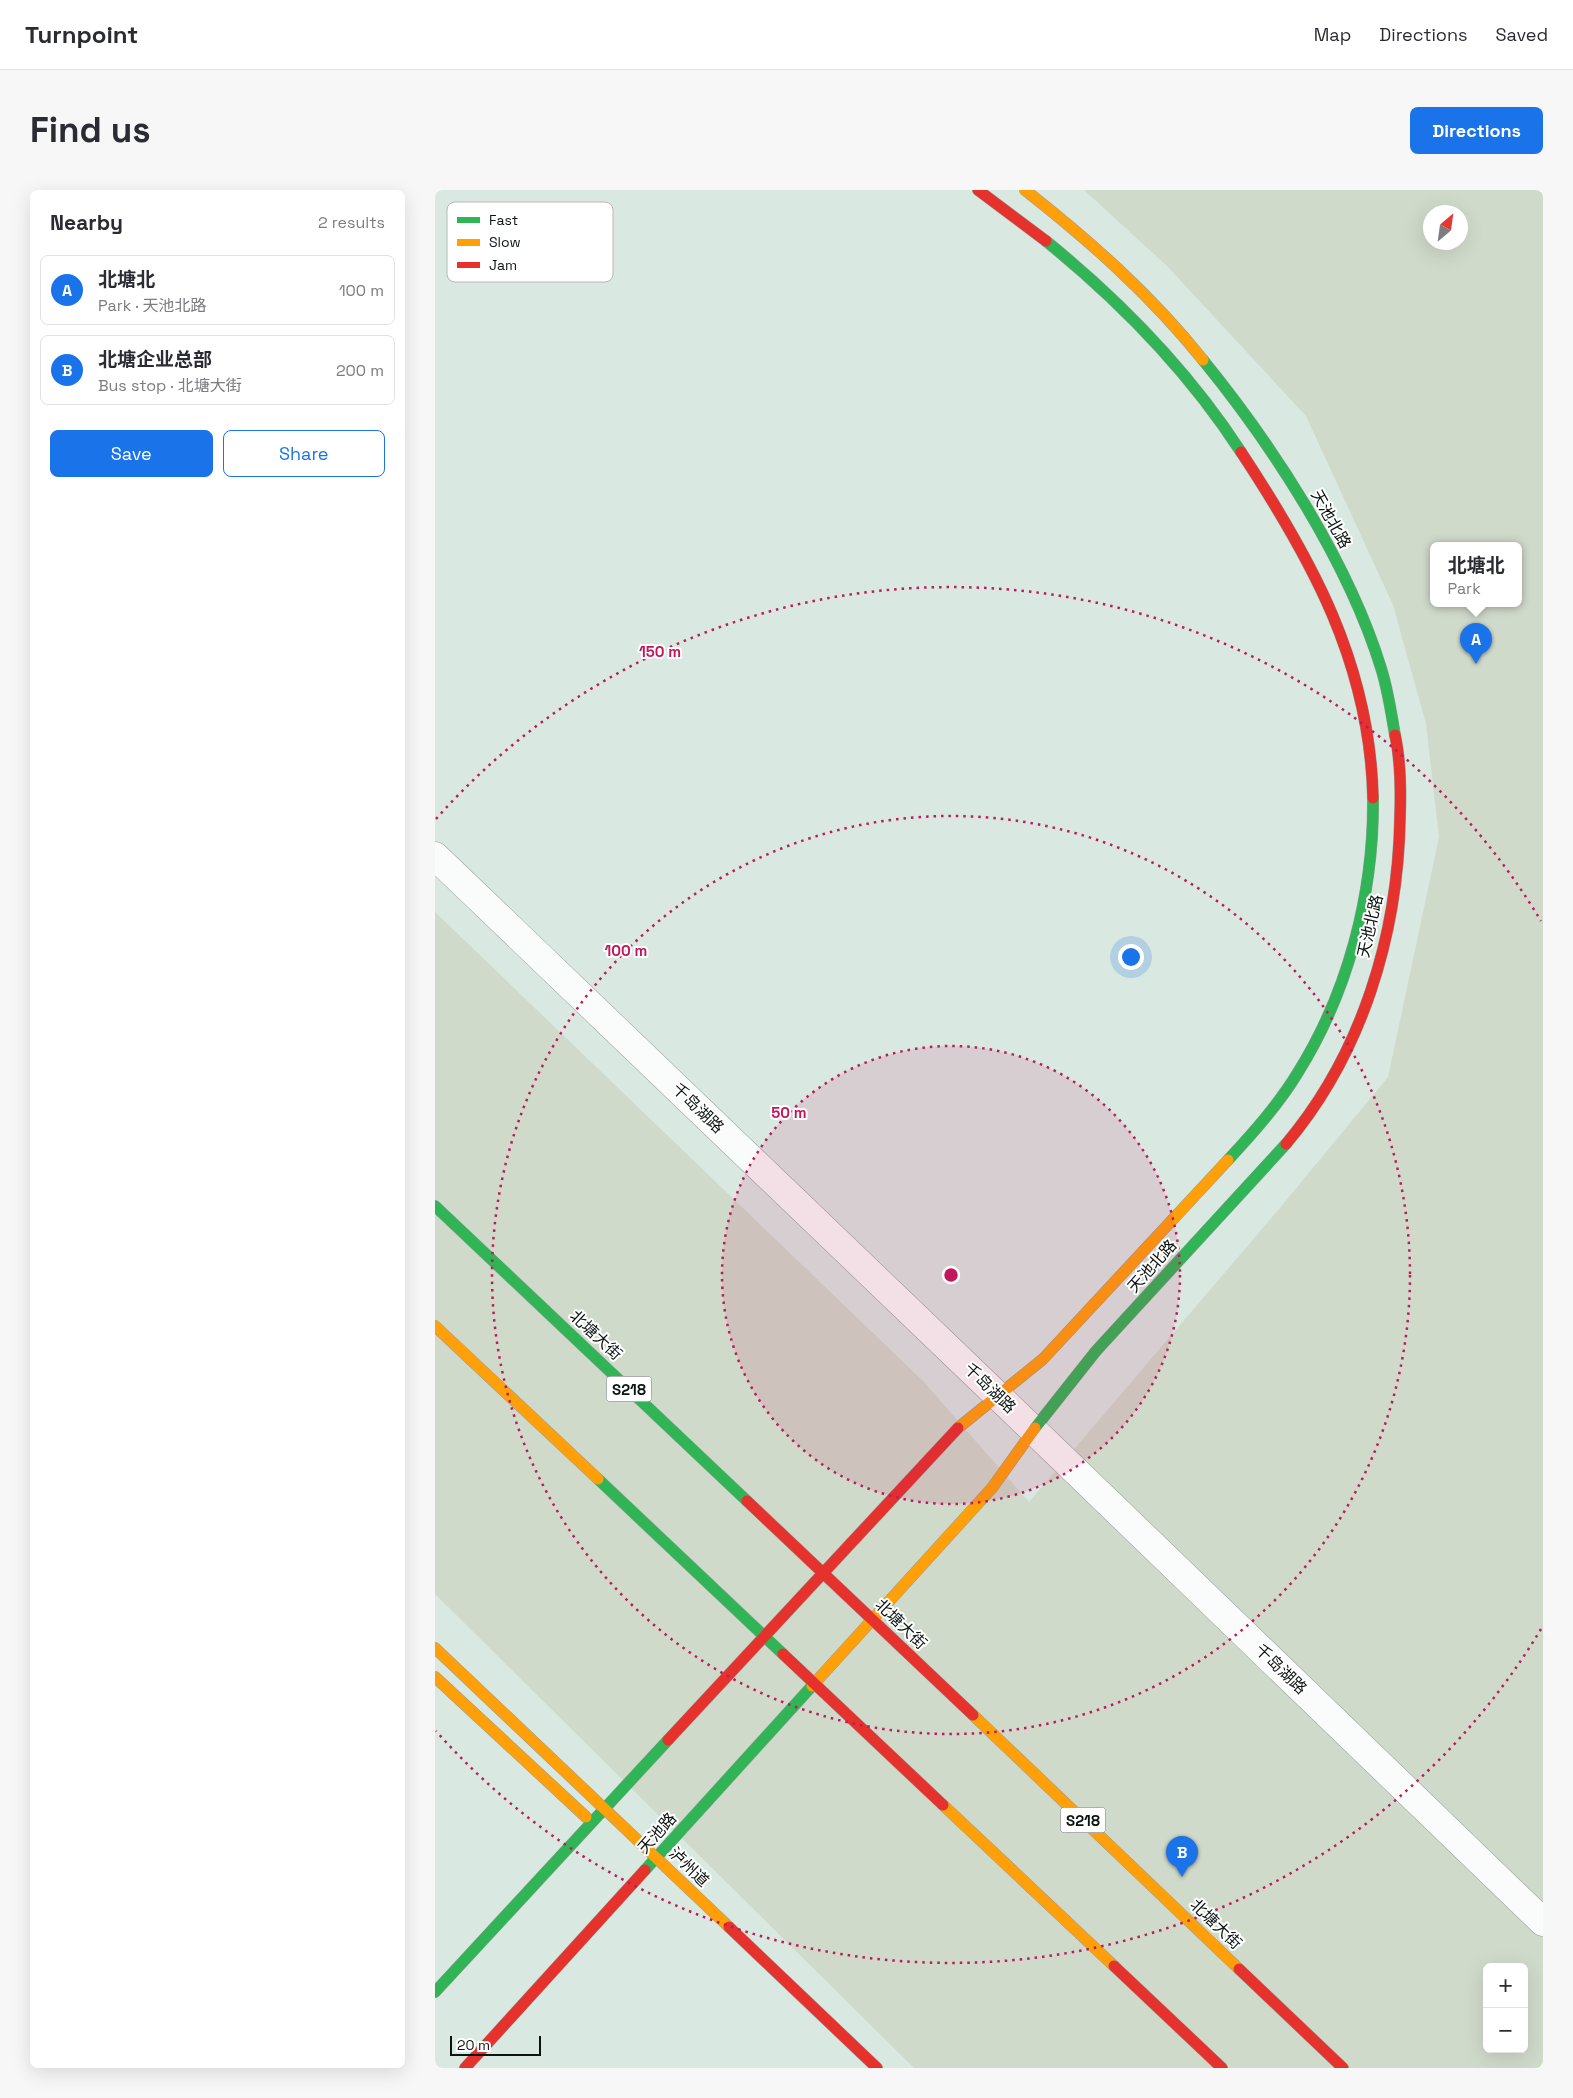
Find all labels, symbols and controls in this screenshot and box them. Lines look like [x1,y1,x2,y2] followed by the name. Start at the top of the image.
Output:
[25,19,138,50] text: Turnpoint
[1314,23,1351,46] text: Map
[1379,23,1468,46] text: Directions
[1496,23,1548,46] text: Saved
[1410,107,1543,154] button: Directions
[30,108,151,152] text: Find us
[447,202,613,282] legend
[1423,205,1468,250] north arrow
[50,209,123,236] text: Nearby
[489,211,518,229] text: Fast
[318,212,385,233] text: 2 results
[489,233,521,251] text: Slow
[489,256,517,274] text: Jam
[98,267,155,292] text: 北塘北
[62,280,72,301] text: A
[339,280,384,301] text: 100 m
[98,295,207,316] text: Park · 天池北路
[98,347,212,372] text: 北塘企业总部
[62,360,72,381] text: B
[336,360,384,381] text: 200 m
[98,375,242,396] text: Bus stop · 北塘大街
[50,430,213,477] button: Save
[223,430,385,477] button: Share
[1306,486,1356,552] street label: 天池北路
[1430,542,1522,607] popup
[1447,553,1505,578] text: 北塘北
[1447,578,1481,599] text: Park
[1460,623,1492,664] pin: A
[639,642,681,661] text: 150 m
[1353,892,1387,960] street label: 天池北路
[605,941,647,960] text: 100 m
[1118,944,1144,970] your location
[668,1078,728,1138] street label: 千岛湖路
[771,1103,807,1122] text: 50 m
[1123,1235,1181,1297] street label: 天池北路
[942,1266,960,1284] centre of rings
[565,1305,627,1365] street label: 北塘大街
[960,1358,1020,1418] street label: 千岛湖路
[607,1376,651,1402] road number: S218
[871,1594,931,1654] street label: 北塘大街
[1251,1639,1311,1699] street label: 千岛湖路
[633,1808,681,1858] street label: 天池路
[1061,1808,1105,1832] road number: S218
[1166,1836,1198,1877] pin: B
[664,1843,714,1891] street label: 泸州道
[1186,1894,1246,1954] street label: 北塘大街
[1483,1963,1528,2053] map controls
[1483,1963,1528,2008] button: +
[1483,2008,1528,2053] button: −
[450,2033,541,2056] scale bar
[457,2036,490,2054] text: 20 m

